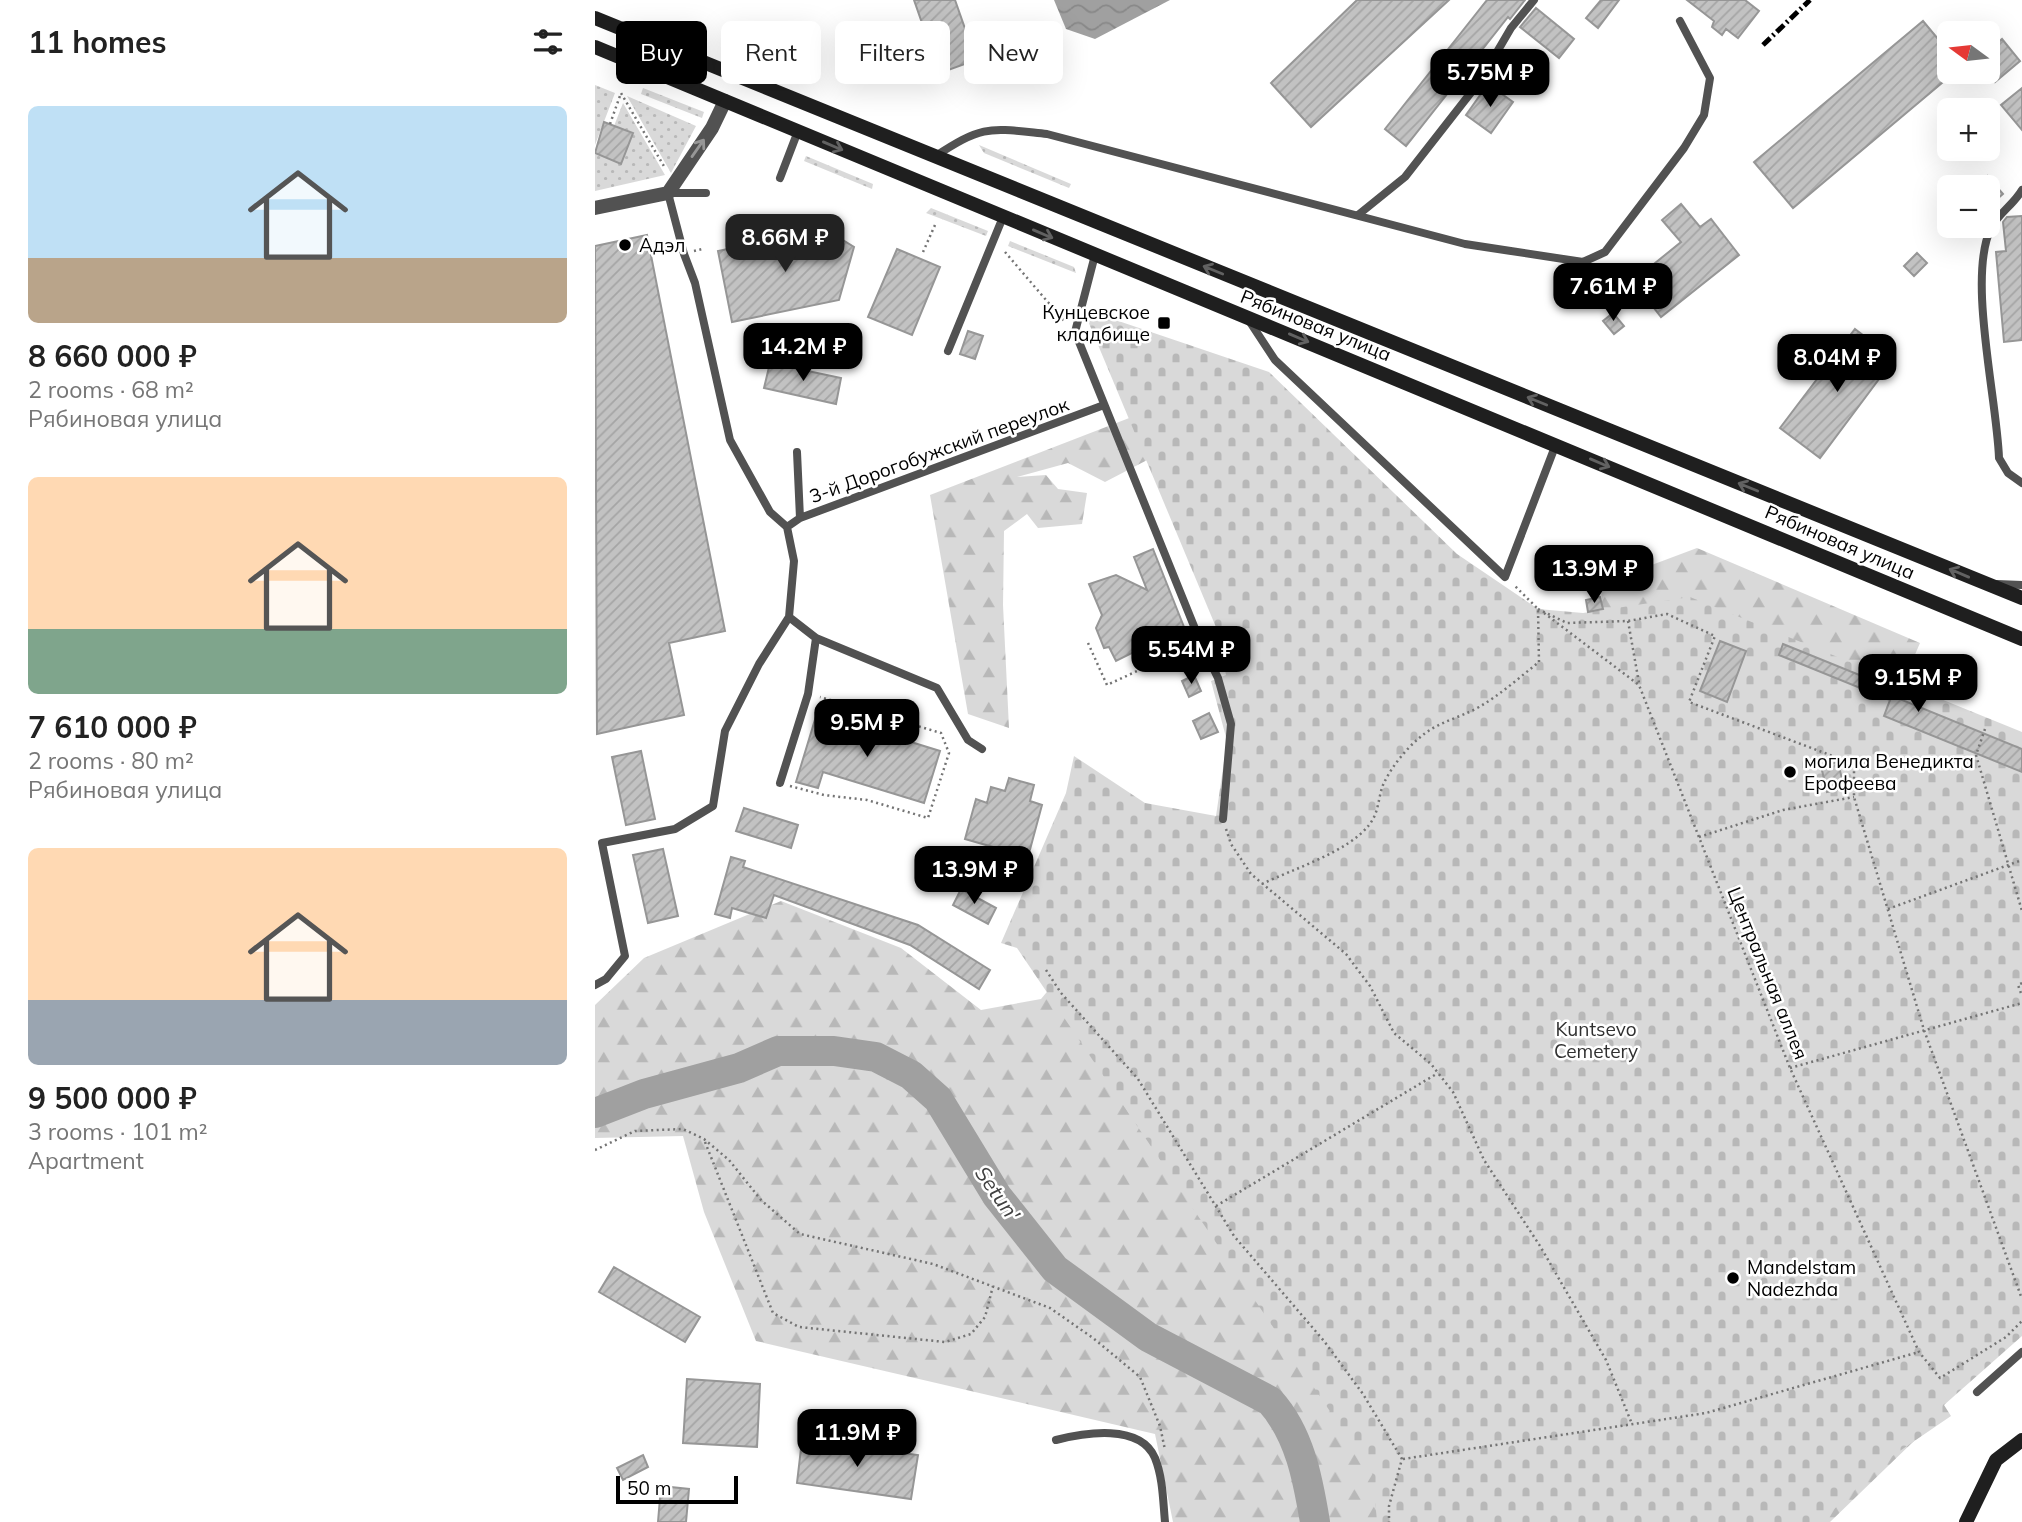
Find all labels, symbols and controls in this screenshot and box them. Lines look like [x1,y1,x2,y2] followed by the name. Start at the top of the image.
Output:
[616,21,707,84] chip: Buy
[721,21,821,84] chip: Rent
[835,21,950,84] chip: Filters
[964,21,1063,84] chip: New
[1937,21,2000,84] north arrow
[1937,21,2000,238] map controls
[28,23,167,61] text: 11 homes
[529,23,567,61] icon: filters
[1425,50,1555,109] pin: 5.75M ₽
[1446,57,1534,86] text: 5.75M ₽
[1937,98,2000,161] button: +
[691,139,705,158] one-way arrow
[822,140,843,153] one-way arrow
[235,152,361,278] icon: home
[1937,175,2000,238] button: −
[720,215,850,274] pin: 8.66M ₽
[741,222,829,251] text: 8.66M ₽
[1032,228,1053,241] one-way arrow
[639,233,685,257] place label: Адэл
[617,237,633,253] marker: Адэл
[1203,262,1224,275] one-way arrow
[1548,264,1678,323] pin: 7.61M ₽
[1569,271,1657,300] text: 7.61M ₽
[1237,284,1395,366] street label: Рябиновая улица
[1042,300,1150,346] place label: Кунцевское кладбище
[1156,315,1172,331] marker: Кунцевское кладбище
[738,324,868,383] pin: 14.2M ₽
[759,331,847,360] text: 14.2M ₽
[1288,333,1309,346] one-way arrow
[1772,334,1902,394] pin: 8.04M ₽
[28,337,197,375] text: 8 660 000 ₽
[1793,342,1881,371] text: 8.04M ₽
[28,375,194,404] text: 2 rooms · 68 m²
[806,392,1073,508] street label: 3-й Дорогобужский переулок
[1527,394,1549,407] one-way arrow
[28,404,222,433] text: Рябиновая улица
[1589,457,1610,470] one-way arrow
[1738,480,1759,493] one-way arrow
[1761,500,1919,584] street label: Рябиновая улица
[235,523,361,649] icon: home
[1529,546,1659,605] pin: 13.9M ₽
[1550,553,1638,582] text: 13.9M ₽
[1948,566,1970,579] one-way arrow
[1126,626,1256,686] pin: 5.54M ₽
[1147,634,1235,663] text: 5.54M ₽
[1853,654,1983,714] pin: 9.15M ₽
[1874,662,1962,691] text: 9.15M ₽
[810,700,924,759] pin: 9.5M ₽
[830,707,904,736] text: 9.5M ₽
[28,708,197,746] text: 7 610 000 ₽
[28,746,194,775] text: 2 rooms · 80 m²
[1804,749,1974,795] place label: могила Венедикта Ерофеева
[1782,764,1798,780] marker: могила Венедикта Ерофеева
[28,775,222,804] text: Рябиновая улица
[909,846,1039,906] pin: 13.9M ₽
[930,854,1018,883] text: 13.9M ₽
[1722,883,1814,1063] street label: Центральная аллея
[235,894,361,1020] icon: home
[1554,1017,1638,1063] park label: Kuntsevo Cemetery
[28,1079,197,1117] text: 9 500 000 ₽
[28,1117,208,1146] text: 3 rooms · 101 m²
[28,1146,144,1175] text: Apartment
[970,1161,1026,1226] water label: Setun'
[1747,1255,1856,1301] place label: Mandelstam Nadezhda
[1725,1270,1741,1286] marker: Mandelstam Nadezhda
[792,1410,922,1469] pin: 11.9M ₽
[813,1417,901,1446] text: 11.9M ₽
[616,1473,739,1505] scale bar
[627,1476,671,1500] text: 50 m

